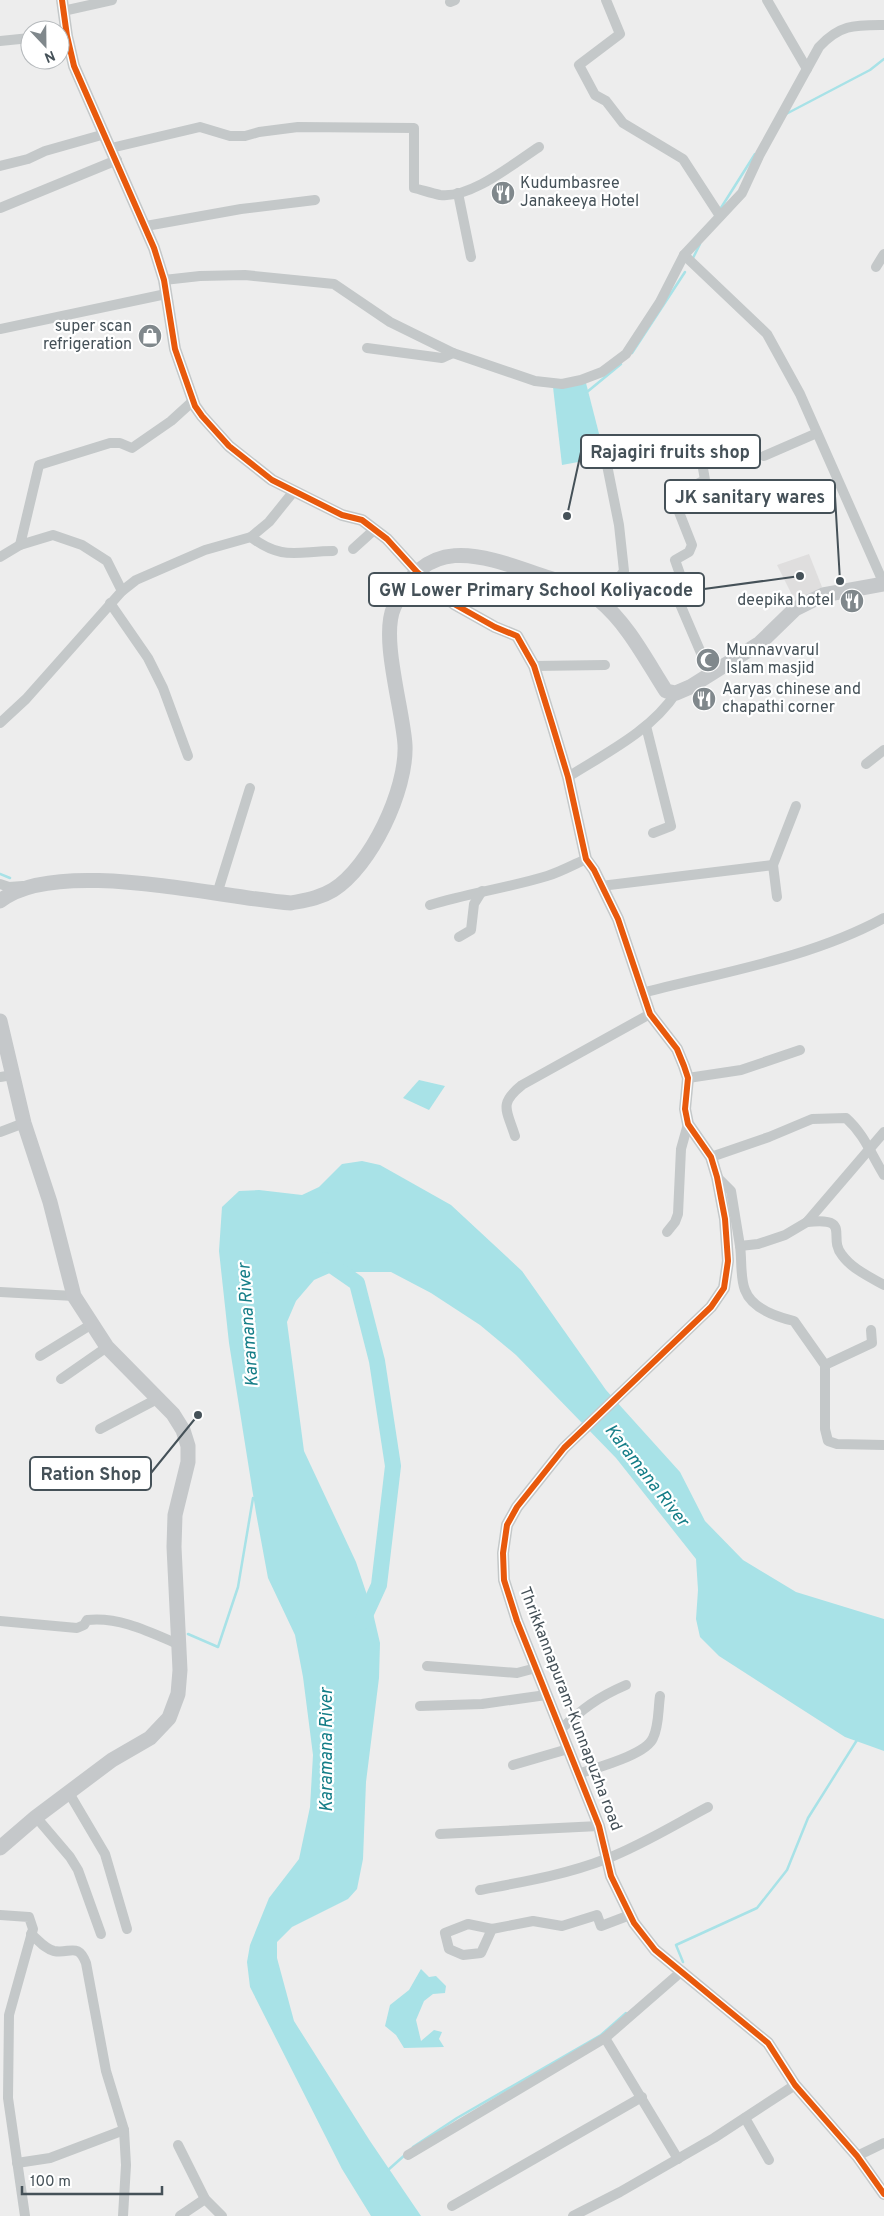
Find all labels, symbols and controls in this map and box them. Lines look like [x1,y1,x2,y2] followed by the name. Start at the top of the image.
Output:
[20,20,70,70] north arrow
[41,46,57,65] text: N
[520,174,639,212] place label: Kudumbasree Janakeeya Hotel
[490,180,516,206] restaurant icon: Kudumbasree Janakeeya Hotel
[43,317,132,355] place label: super scan refrigeration
[137,323,163,349] shop icon: super scan refrigeration
[581,435,760,468] callout: Rajagiri fruits shop
[590,442,750,465] text: Rajagiri fruits shop
[665,480,835,513] callout: JK sanitary wares
[675,487,825,510] text: JK sanitary wares
[369,573,704,606] callout: GW Lower Primary School Koliyacode
[379,580,693,603] text: GW Lower Primary School Koliyacode
[839,588,865,614] restaurant icon: deepika hotel
[737,591,834,611] place label: deepika hotel
[726,641,819,679] place label: Munnavvarul Islam masjid
[695,647,721,673] mosque icon: Munnavvarul Islam masjid
[722,680,861,718] place label: Aaryas chinese and chapathi corner
[691,686,717,712] restaurant icon: Aaryas chinese and chapathi corner
[233,1260,265,1388] water label: Karamana River
[599,1420,695,1534] water label: Karamana River
[30,1457,151,1490] callout: Ration Shop
[41,1464,141,1487] text: Ration Shop
[514,1584,626,1834] street label: Thrikkannapuram-Kunnapuzha road
[316,1686,339,1812] water label: Karamana River
[22,2164,162,2196] scale bar
[30,2173,71,2192] text: 100 m

